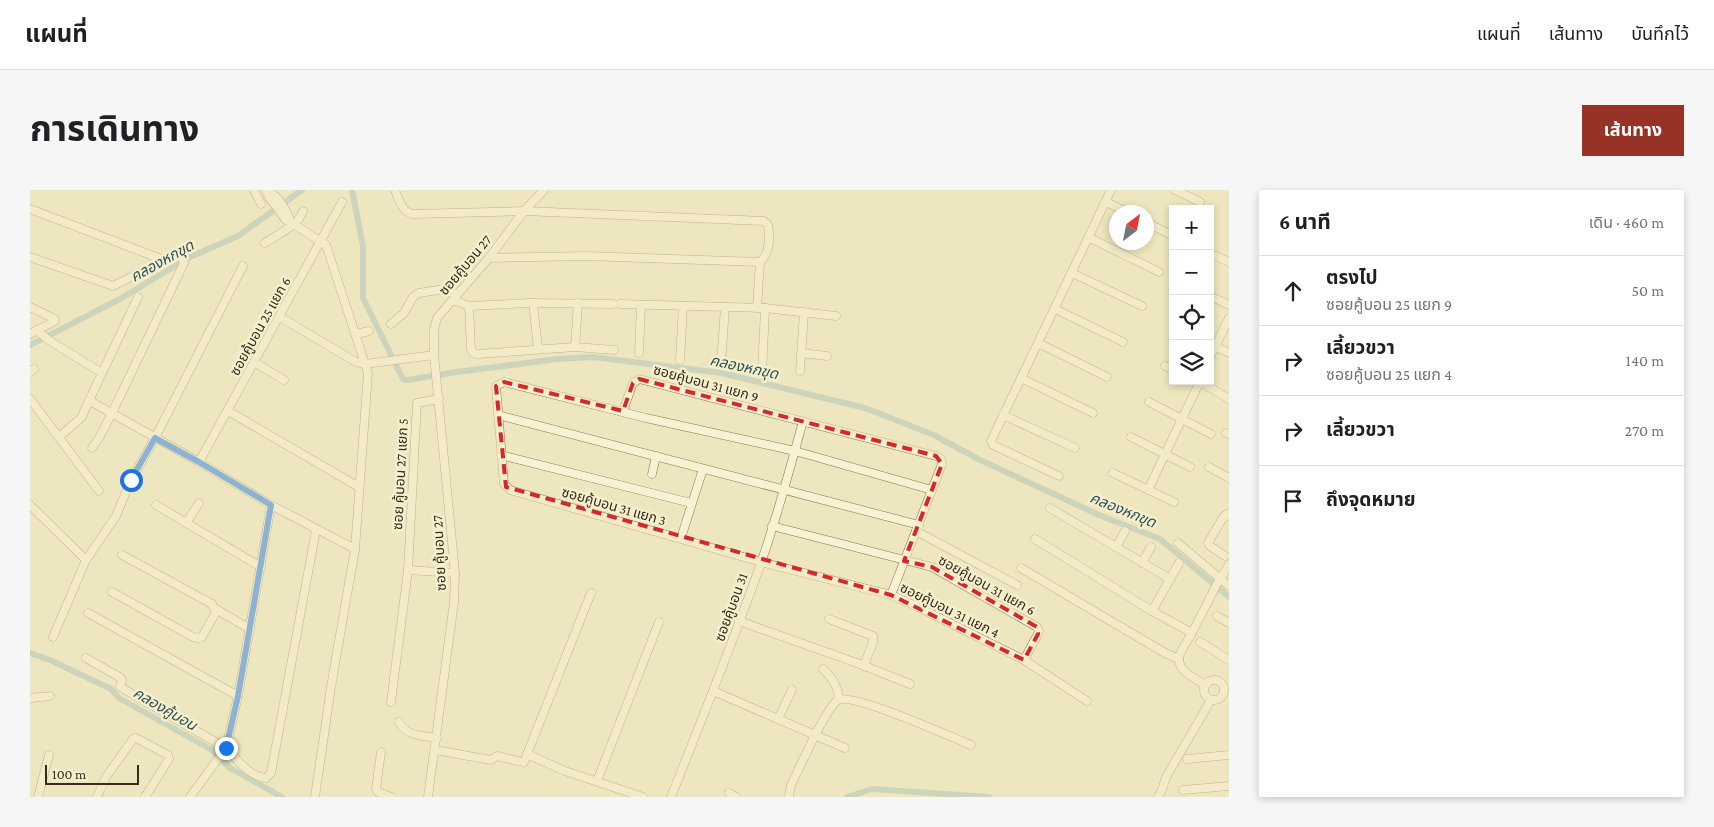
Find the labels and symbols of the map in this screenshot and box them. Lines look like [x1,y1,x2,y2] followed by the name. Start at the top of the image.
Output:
[1109,205,1154,250] north arrow
[435,231,496,299] street label: ซอยคู้บอน 27
[128,237,197,286] water label: คลองหกขุด
[226,274,295,379] street label: ซอยคู้บอน 25 แยก 6
[708,352,780,383] water label: คลองหกขุด
[651,361,760,406] street label: ซอยคู้บอน 31 แยก 9
[389,418,412,530] street label: ซอย คู้บอน 27 แยก 5
[120,469,143,492] route start
[560,483,668,530] street label: ซอยคู้บอน 31 แยก 3
[1087,490,1159,532] water label: คลองหกขุด
[429,514,450,591] street label: ซอย คู้บอน 27
[935,552,1038,619] street label: ซอยคู้บอน 31 แยก 6
[711,570,752,644] street label: ซอยคู้บอน 31
[897,579,1002,642] street label: ซอยคู้บอน 31 แยก 4
[130,684,200,735] water label: คลองคู้บอน
[215,737,238,760] route end
[45,762,139,785] scale bar

